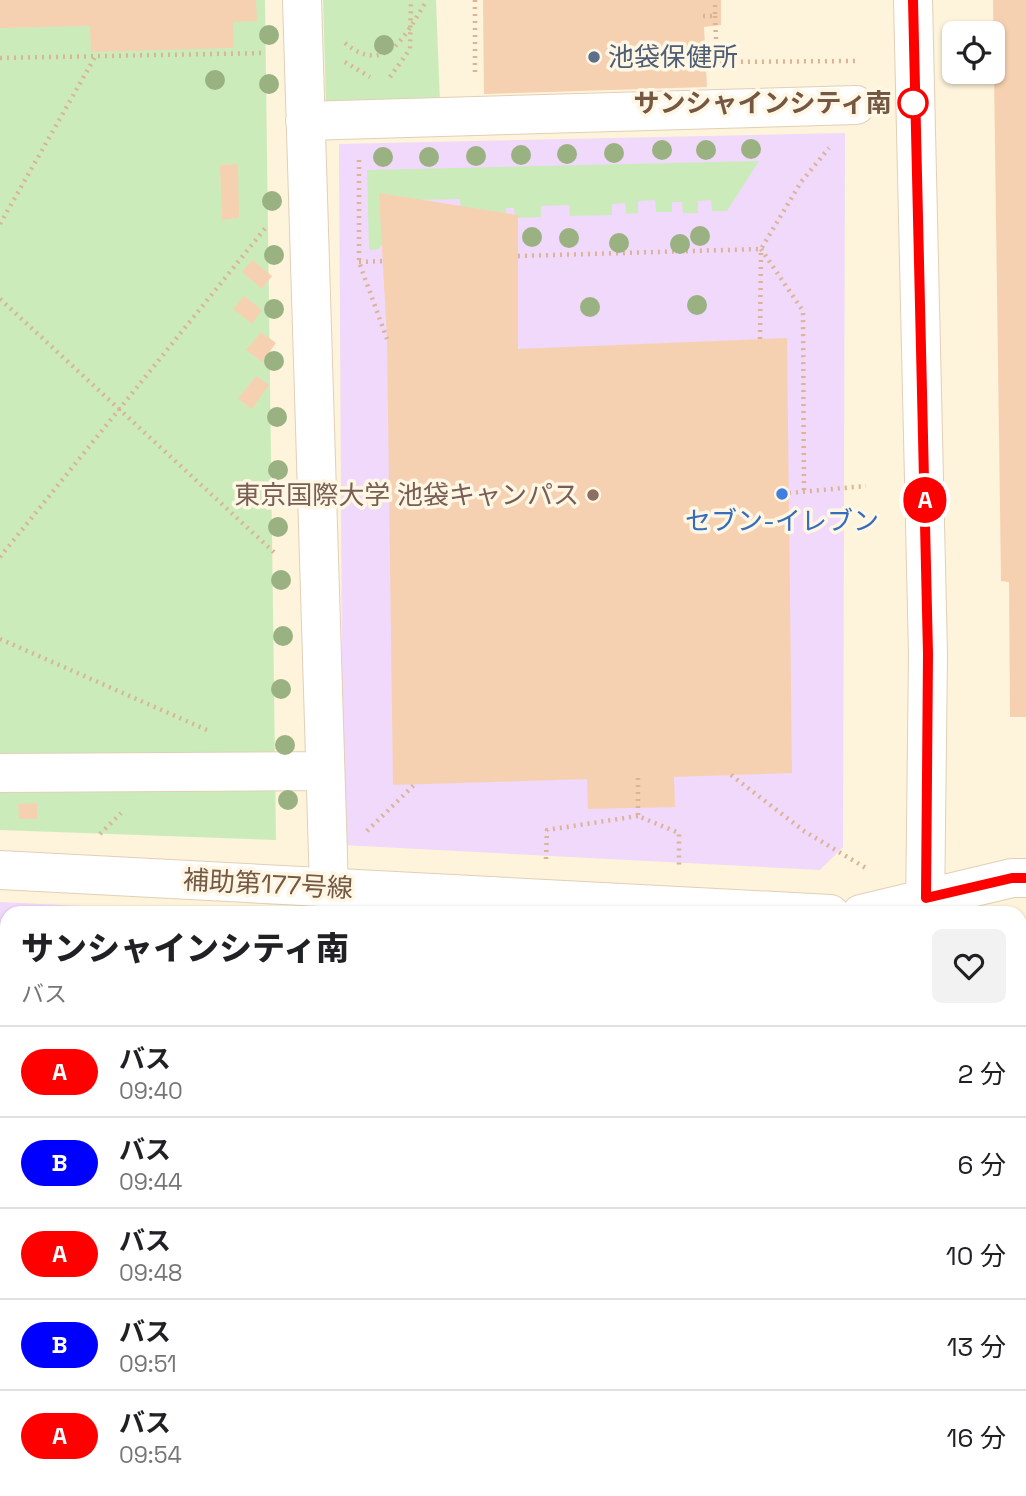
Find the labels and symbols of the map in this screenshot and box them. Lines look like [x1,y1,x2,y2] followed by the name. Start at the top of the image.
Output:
[608,40,738,74] place label: 池袋保健所
[586,49,602,65] marker: 池袋保健所
[634,86,892,120] place label: サンシャインシティ南
[898,88,928,118] marker: サンシャインシティ南
[902,477,948,523] line badge: A
[234,478,579,512] place label: 東京国際大学 池袋キャンパス
[774,486,790,502] marker: セブン-イレブン
[585,487,601,503] marker: 東京国際大学 池袋キャンパス
[685,504,879,538] place label: セブン-イレブン
[182,863,354,905] street label: 補助第177号線

